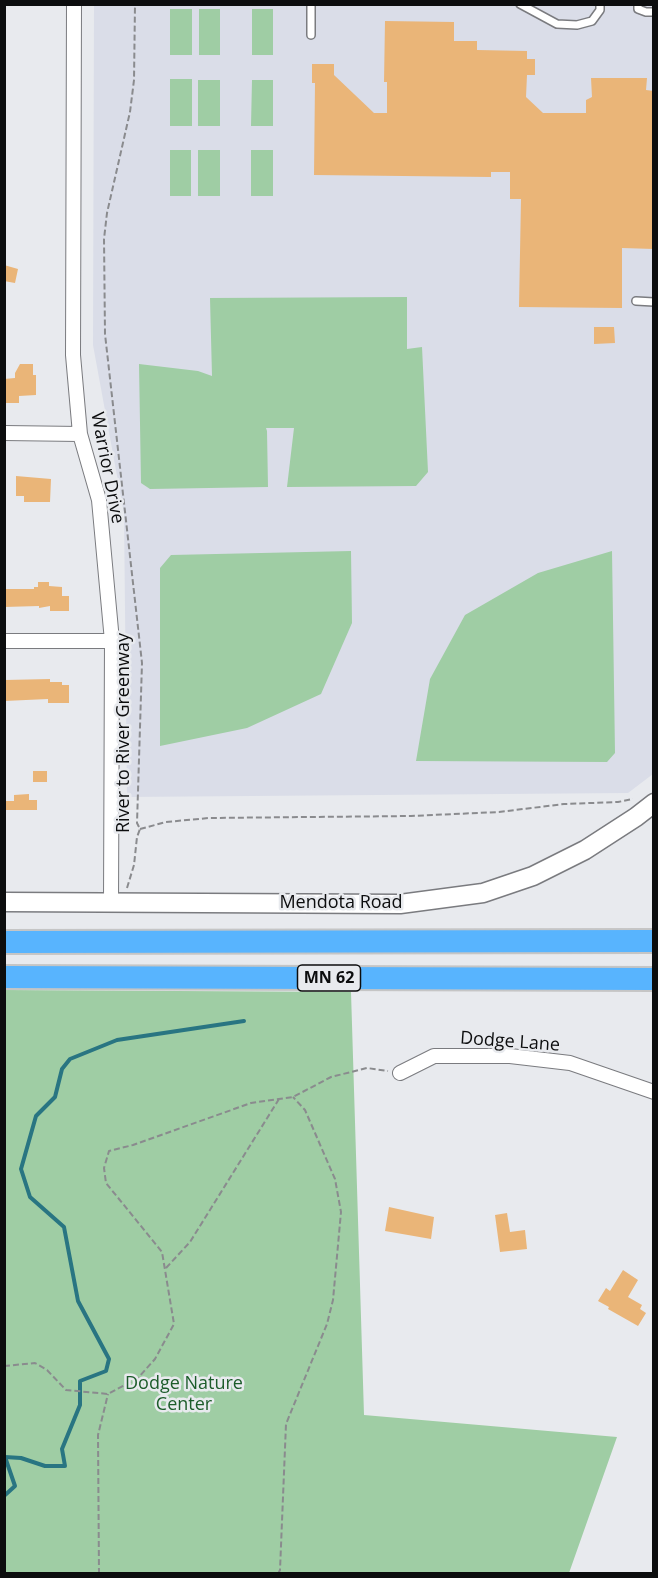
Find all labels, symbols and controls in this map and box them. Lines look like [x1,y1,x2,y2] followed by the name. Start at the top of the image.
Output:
[86,411,128,525] street label: Warrior Drive
[113,633,135,833] street label: River to River Greenway
[279,892,403,914] street label: Mendota Road
[298,965,360,991] road number: MN 62
[459,1028,561,1056] street label: Dodge Lane
[125,1373,243,1416] park label: Dodge Nature Center

